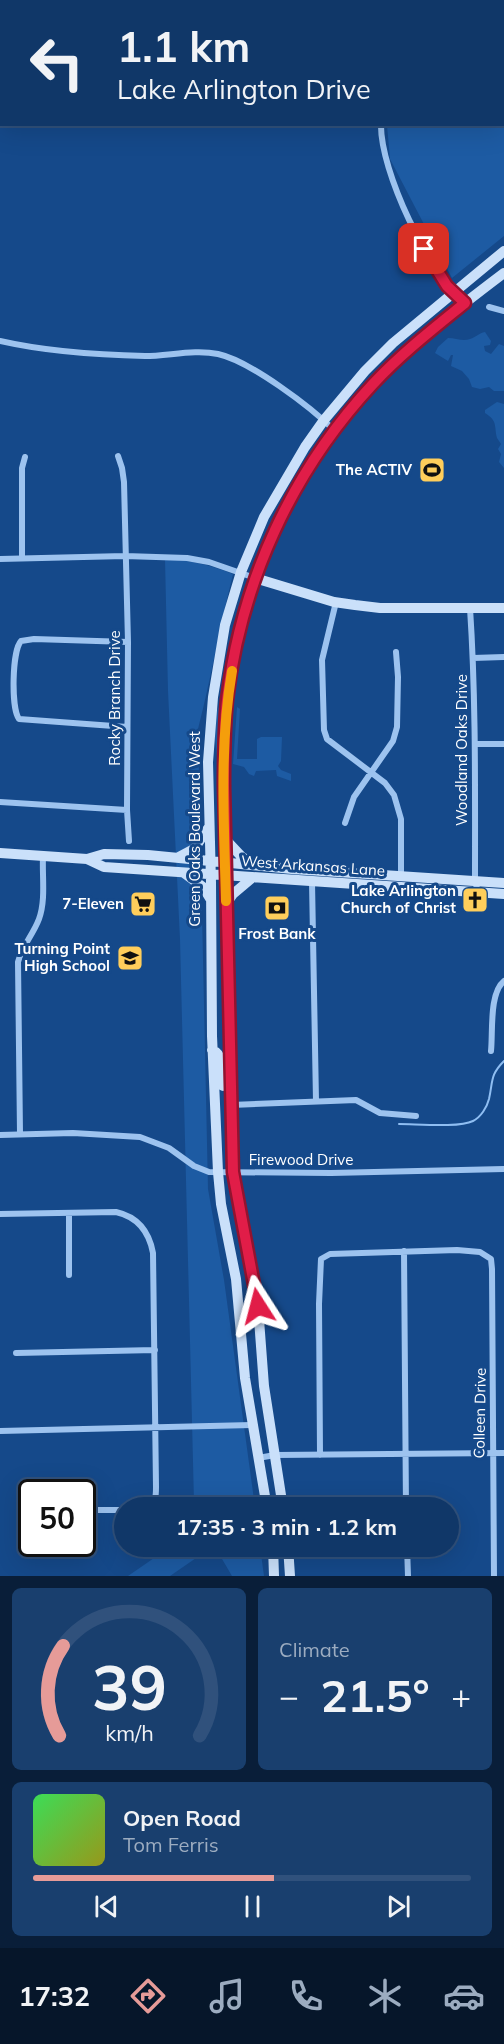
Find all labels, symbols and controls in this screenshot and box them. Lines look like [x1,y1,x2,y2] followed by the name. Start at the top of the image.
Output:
[117,20,250,73] text: 1.1 km
[18,24,96,102] icon: left
[117,72,371,106] text: Lake Arlington Drive
[398,223,449,274] pin
[407,232,440,265] icon: arrive
[417,455,447,485] sports icon: The ACTIV
[336,460,412,479] place label: The ACTIV
[105,630,124,766] street label: Rocky Branch Drive
[452,674,471,826] street label: Woodland Oaks Drive
[185,731,204,927] street label: Green Oaks Boulevard West
[240,851,386,880] street label: West Arkansas Lane
[341,881,456,917] place label: Lake Arlington Church of Christ
[460,885,490,915] church icon: Lake Arlington Church of Christ
[128,889,158,919] supermarket icon: 7-Eleven
[262,893,292,923] bank icon: Frost Bank
[62,894,124,913] place label: 7-Eleven
[238,924,316,943] place label: Frost Bank
[14,939,110,975] place label: Turning Point High School
[115,943,145,973] school or university icon: Turning Point High School
[249,1150,353,1169] street label: Firewood Drive
[226,1274,290,1338] position arrow
[469,1367,490,1459] street label: Colleen Drive
[18,1479,96,1557] speed limit sign: 50
[176,1513,397,1541] text: 17:35 · 3 min · 1.2 km
[279,1637,350,1662] text: Climate
[92,1647,166,1726] text: 39
[320,1667,430,1723] text: 21.5°
[279,1675,299,1716] text: −
[451,1675,471,1716] text: +
[105,1719,153,1746] text: km/h
[123,1804,241,1832] text: Open Road
[123,1832,219,1857] text: Tom Ferris
[90,1890,123,1923] icon: previous
[236,1890,269,1923] icon: pause
[382,1890,415,1923] icon: next
[127,1975,169,2017] icon: directions
[206,1975,248,2017] icon: music
[285,1975,327,2017] icon: phone
[364,1975,406,2017] icon: climate
[443,1975,485,2017] icon: car
[19,1979,90,2013] text: 17:32

